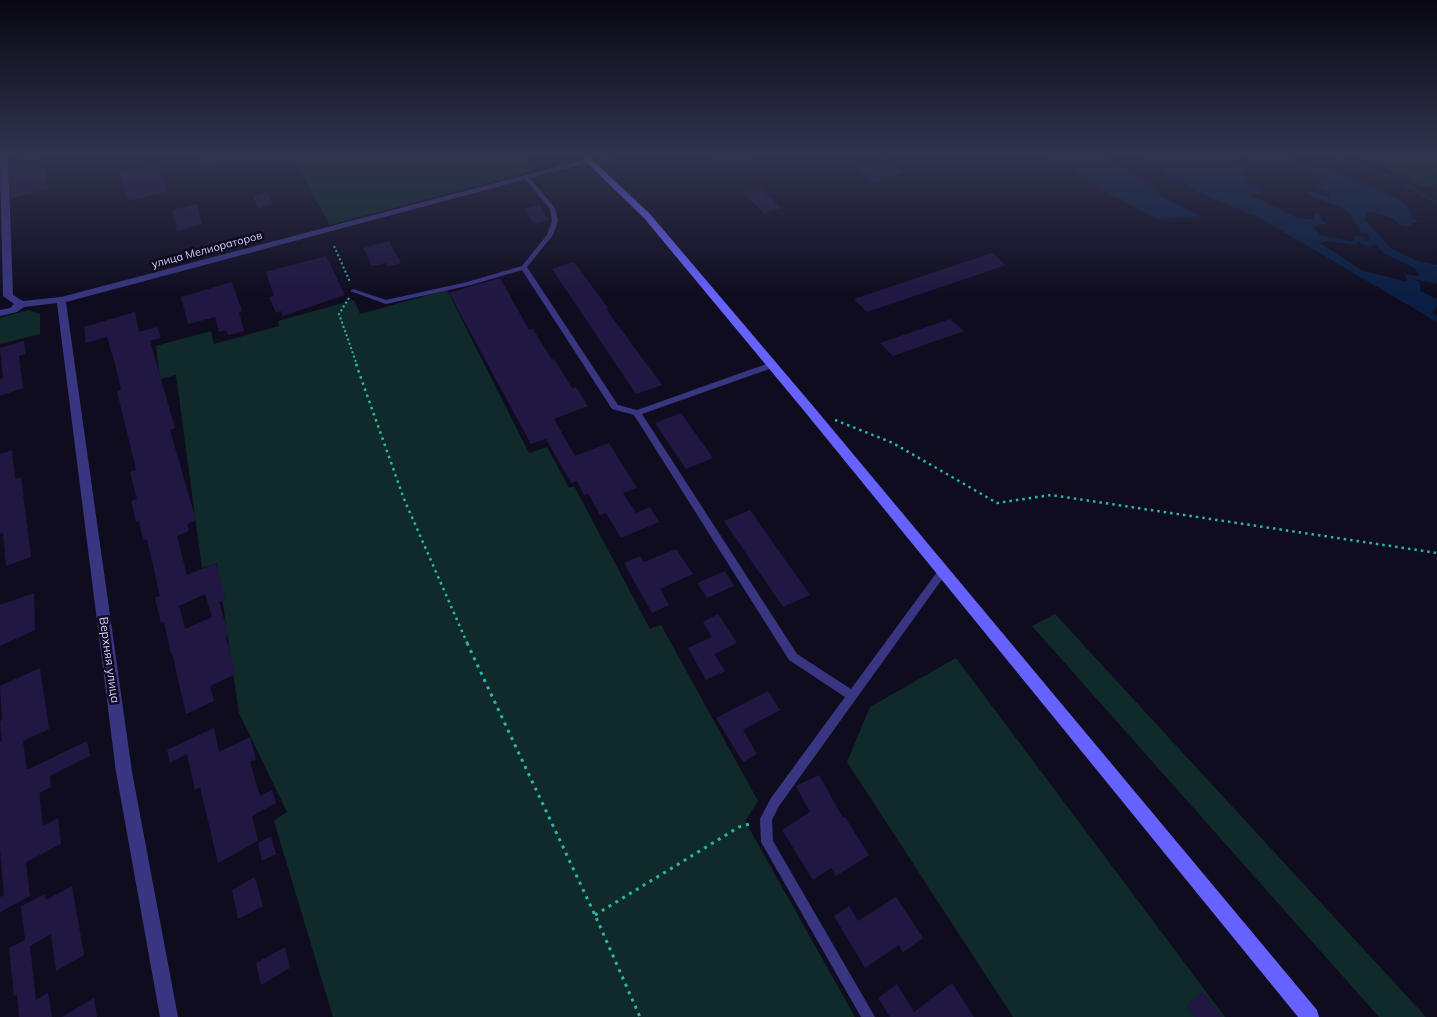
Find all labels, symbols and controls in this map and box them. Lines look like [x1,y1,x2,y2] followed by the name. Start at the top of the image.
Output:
[150,229,264,271] street label: улица Мелиораторов
[96,616,122,704] street label: Верхняя улица

